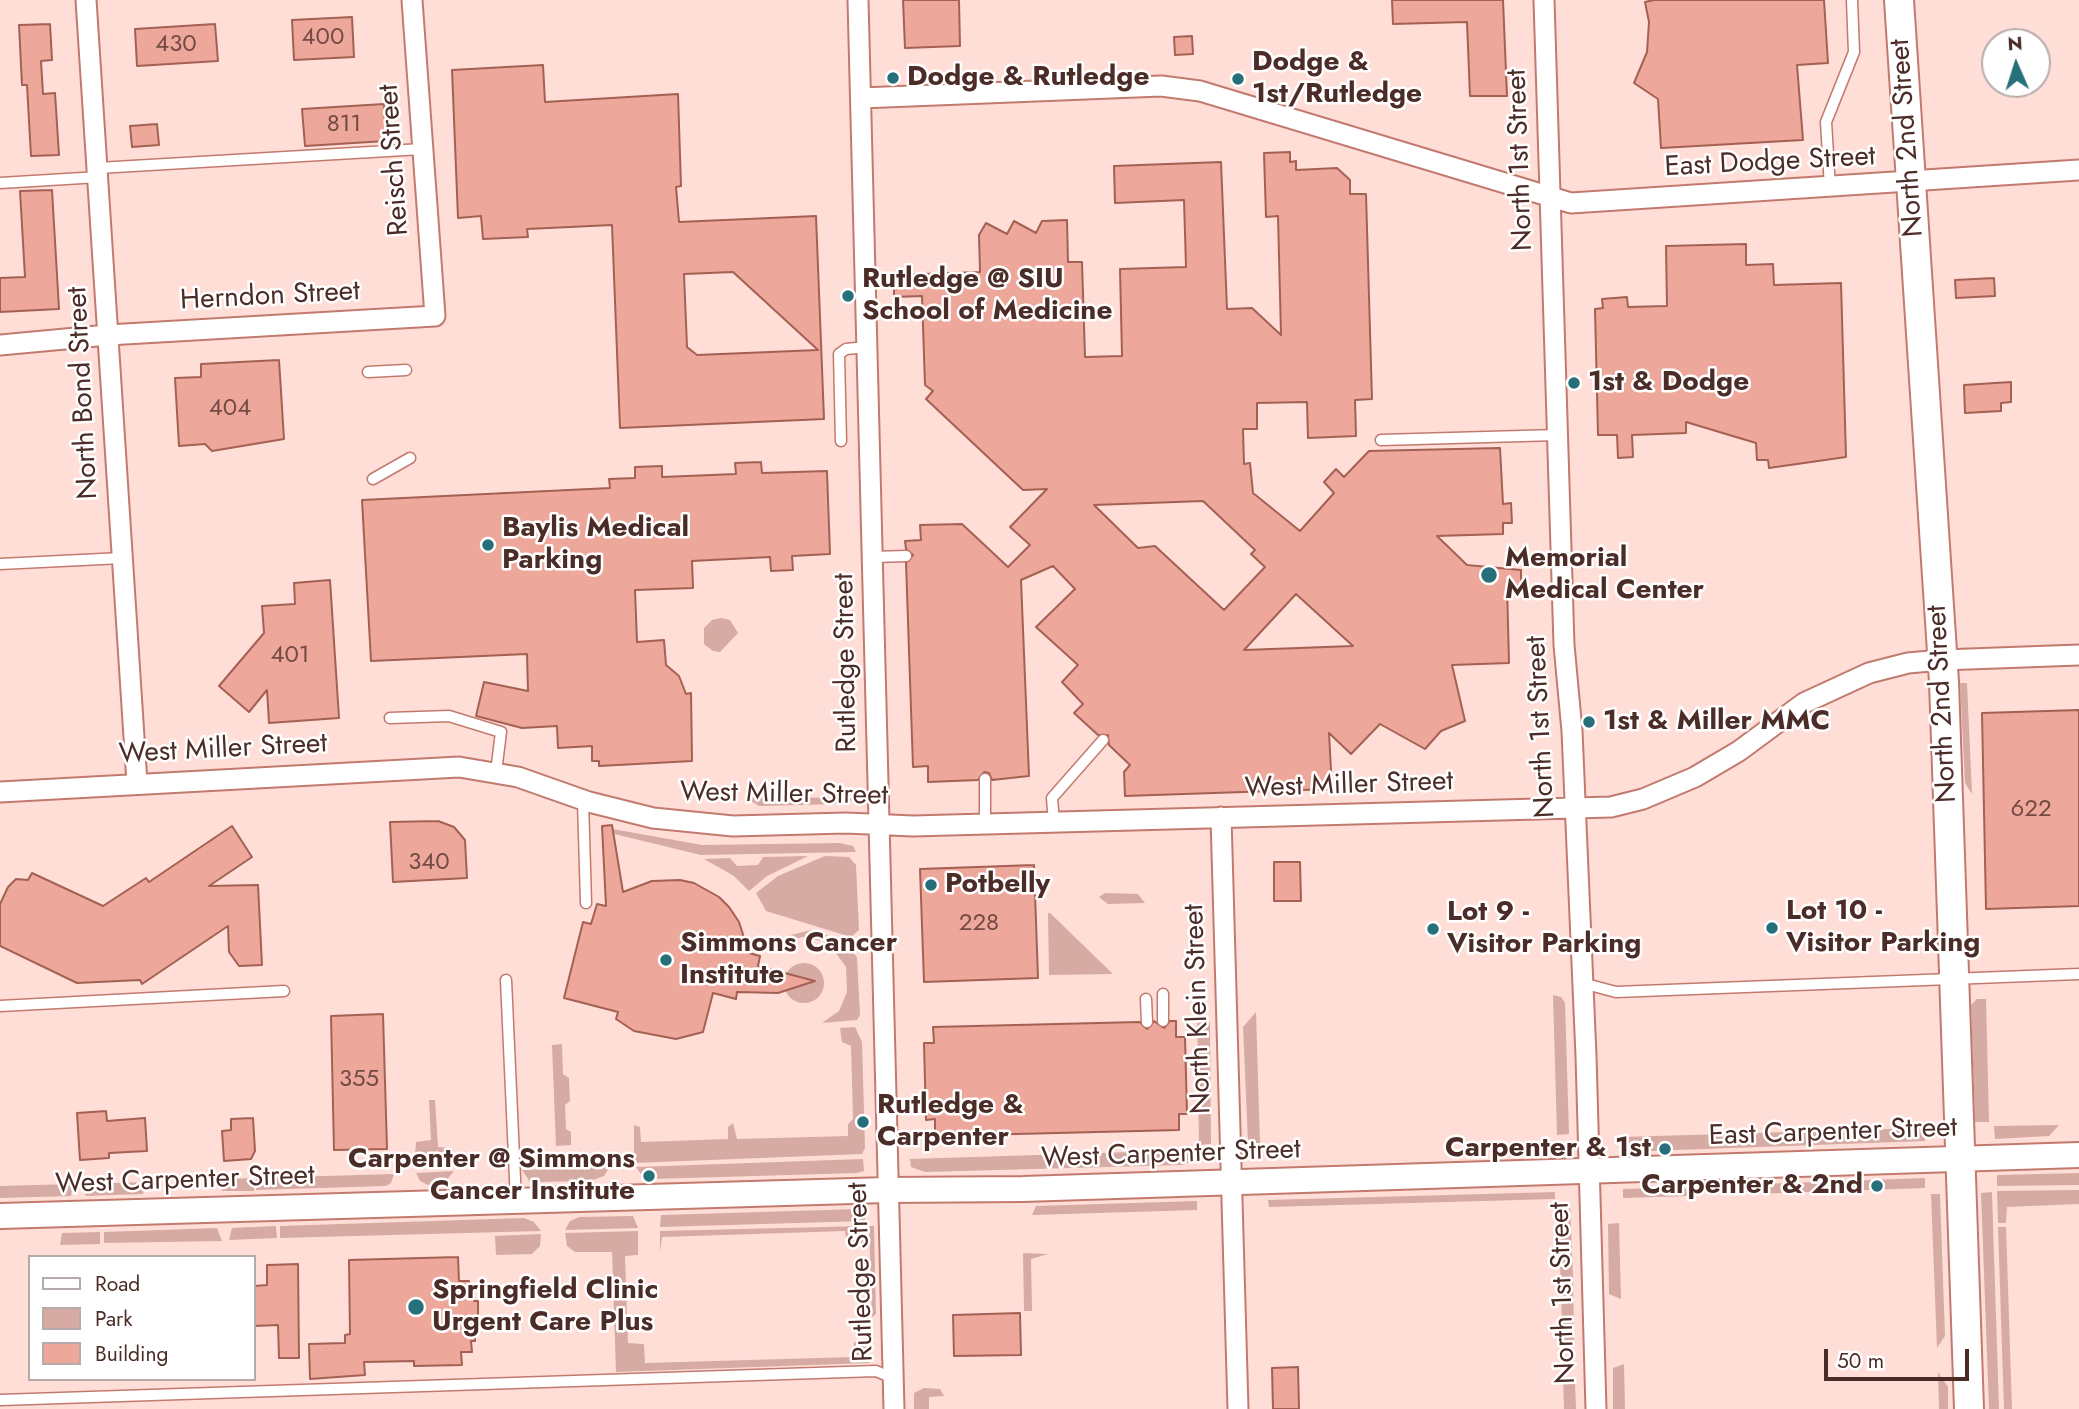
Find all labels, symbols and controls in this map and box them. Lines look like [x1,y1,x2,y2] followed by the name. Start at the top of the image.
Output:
[302,24,344,52] house number: 400
[1981,28,2051,98] north arrow
[2007,30,2023,57] text: N
[155,31,197,59] house number: 430
[1884,38,1932,238] street label: North 2nd Street
[1252,46,1422,112] place label: Dodge & 1st/Rutledge
[907,61,1149,95] place label: Dodge & Rutledge
[1501,68,1541,252] street label: North 1st Street
[885,70,901,86] marker: Dodge & Rutledge
[1230,71,1246,87] marker: Dodge & 1st/Rutledge
[373,83,417,237] street label: Reisch Street
[327,111,361,139] house number: 811
[1664,141,1876,185] street label: East Dodge Street
[862,263,1113,329] place label: Rutledge @ SIU School of Medicine
[179,276,361,318] street label: Herndon Street
[62,286,106,500] street label: North Bond Street
[840,288,856,304] marker: Rutledge @ SIU School of Medicine
[1588,366,1749,400] place label: 1st & Dodge
[1566,375,1582,391] marker: 1st & Dodge
[209,395,251,423] house number: 404
[502,512,689,578] place label: Baylis Medical Parking
[480,537,496,553] marker: Baylis Medical Parking
[1505,542,1704,608] place label: Memorial Medical Center
[1479,565,1499,585] marker: Memorial Medical Center
[829,573,865,753] street label: Rutledge Street
[1921,604,1965,804] street label: North 2nd Street
[1520,635,1564,819] street label: North 1st Street
[270,642,310,670] house number: 401
[1603,705,1830,739] place label: 1st & Miller MMC
[1581,714,1597,730] marker: 1st & Miller MMC
[118,728,328,772] street label: West Miller Street
[1244,766,1454,806] street label: West Miller Street
[680,776,888,814] street label: West Miller Street
[2010,796,2052,824] house number: 622
[408,849,450,877] house number: 340
[945,868,1050,902] place label: Potbelly
[923,877,939,893] marker: Potbelly
[1786,895,1980,961] place label: Lot 10 - Visitor Parking
[1447,896,1641,962] place label: Lot 9 - Visitor Parking
[1179,903,1219,1115] street label: North Klein Street
[959,910,999,938] house number: 228
[1764,920,1780,936] marker: Lot 10 - Visitor Parking
[1425,921,1441,937] marker: Lot 9 - Visitor Parking
[680,927,897,993] place label: Simmons Cancer Institute
[658,952,674,968] marker: Simmons Cancer Institute
[339,1066,379,1094] house number: 355
[877,1089,1024,1155] place label: Rutledge & Carpenter
[1708,1112,1958,1154] street label: East Carpenter Street
[855,1114,871,1130] marker: Rutledge & Carpenter
[1445,1132,1651,1166] place label: Carpenter & 1st
[1041,1134,1301,1176] street label: West Carpenter Street
[1657,1141,1673,1157] marker: Carpenter & 1st
[348,1143,635,1209] place label: Carpenter @ Simmons Cancer Institute
[55,1160,315,1202] street label: West Carpenter Street
[641,1168,657,1184] marker: Carpenter @ Simmons Cancer Institute
[1641,1169,1863,1203] place label: Carpenter & 2nd
[1869,1178,1885,1194] marker: Carpenter & 2nd
[842,1182,882,1362] street label: Rutledge Street
[1544,1201,1584,1385] street label: North 1st Street
[28,1255,256,1381] legend
[95,1269,140,1299] text: Road
[432,1274,658,1340] place label: Springfield Clinic Urgent Care Plus
[406,1297,426,1317] marker: Springfield Clinic Urgent Care Plus
[95,1304,132,1334] text: Park
[1827,1336,1972,1380] scale bar
[95,1339,168,1369] text: Building
[1837,1346,1884,1376] text: 50 m

